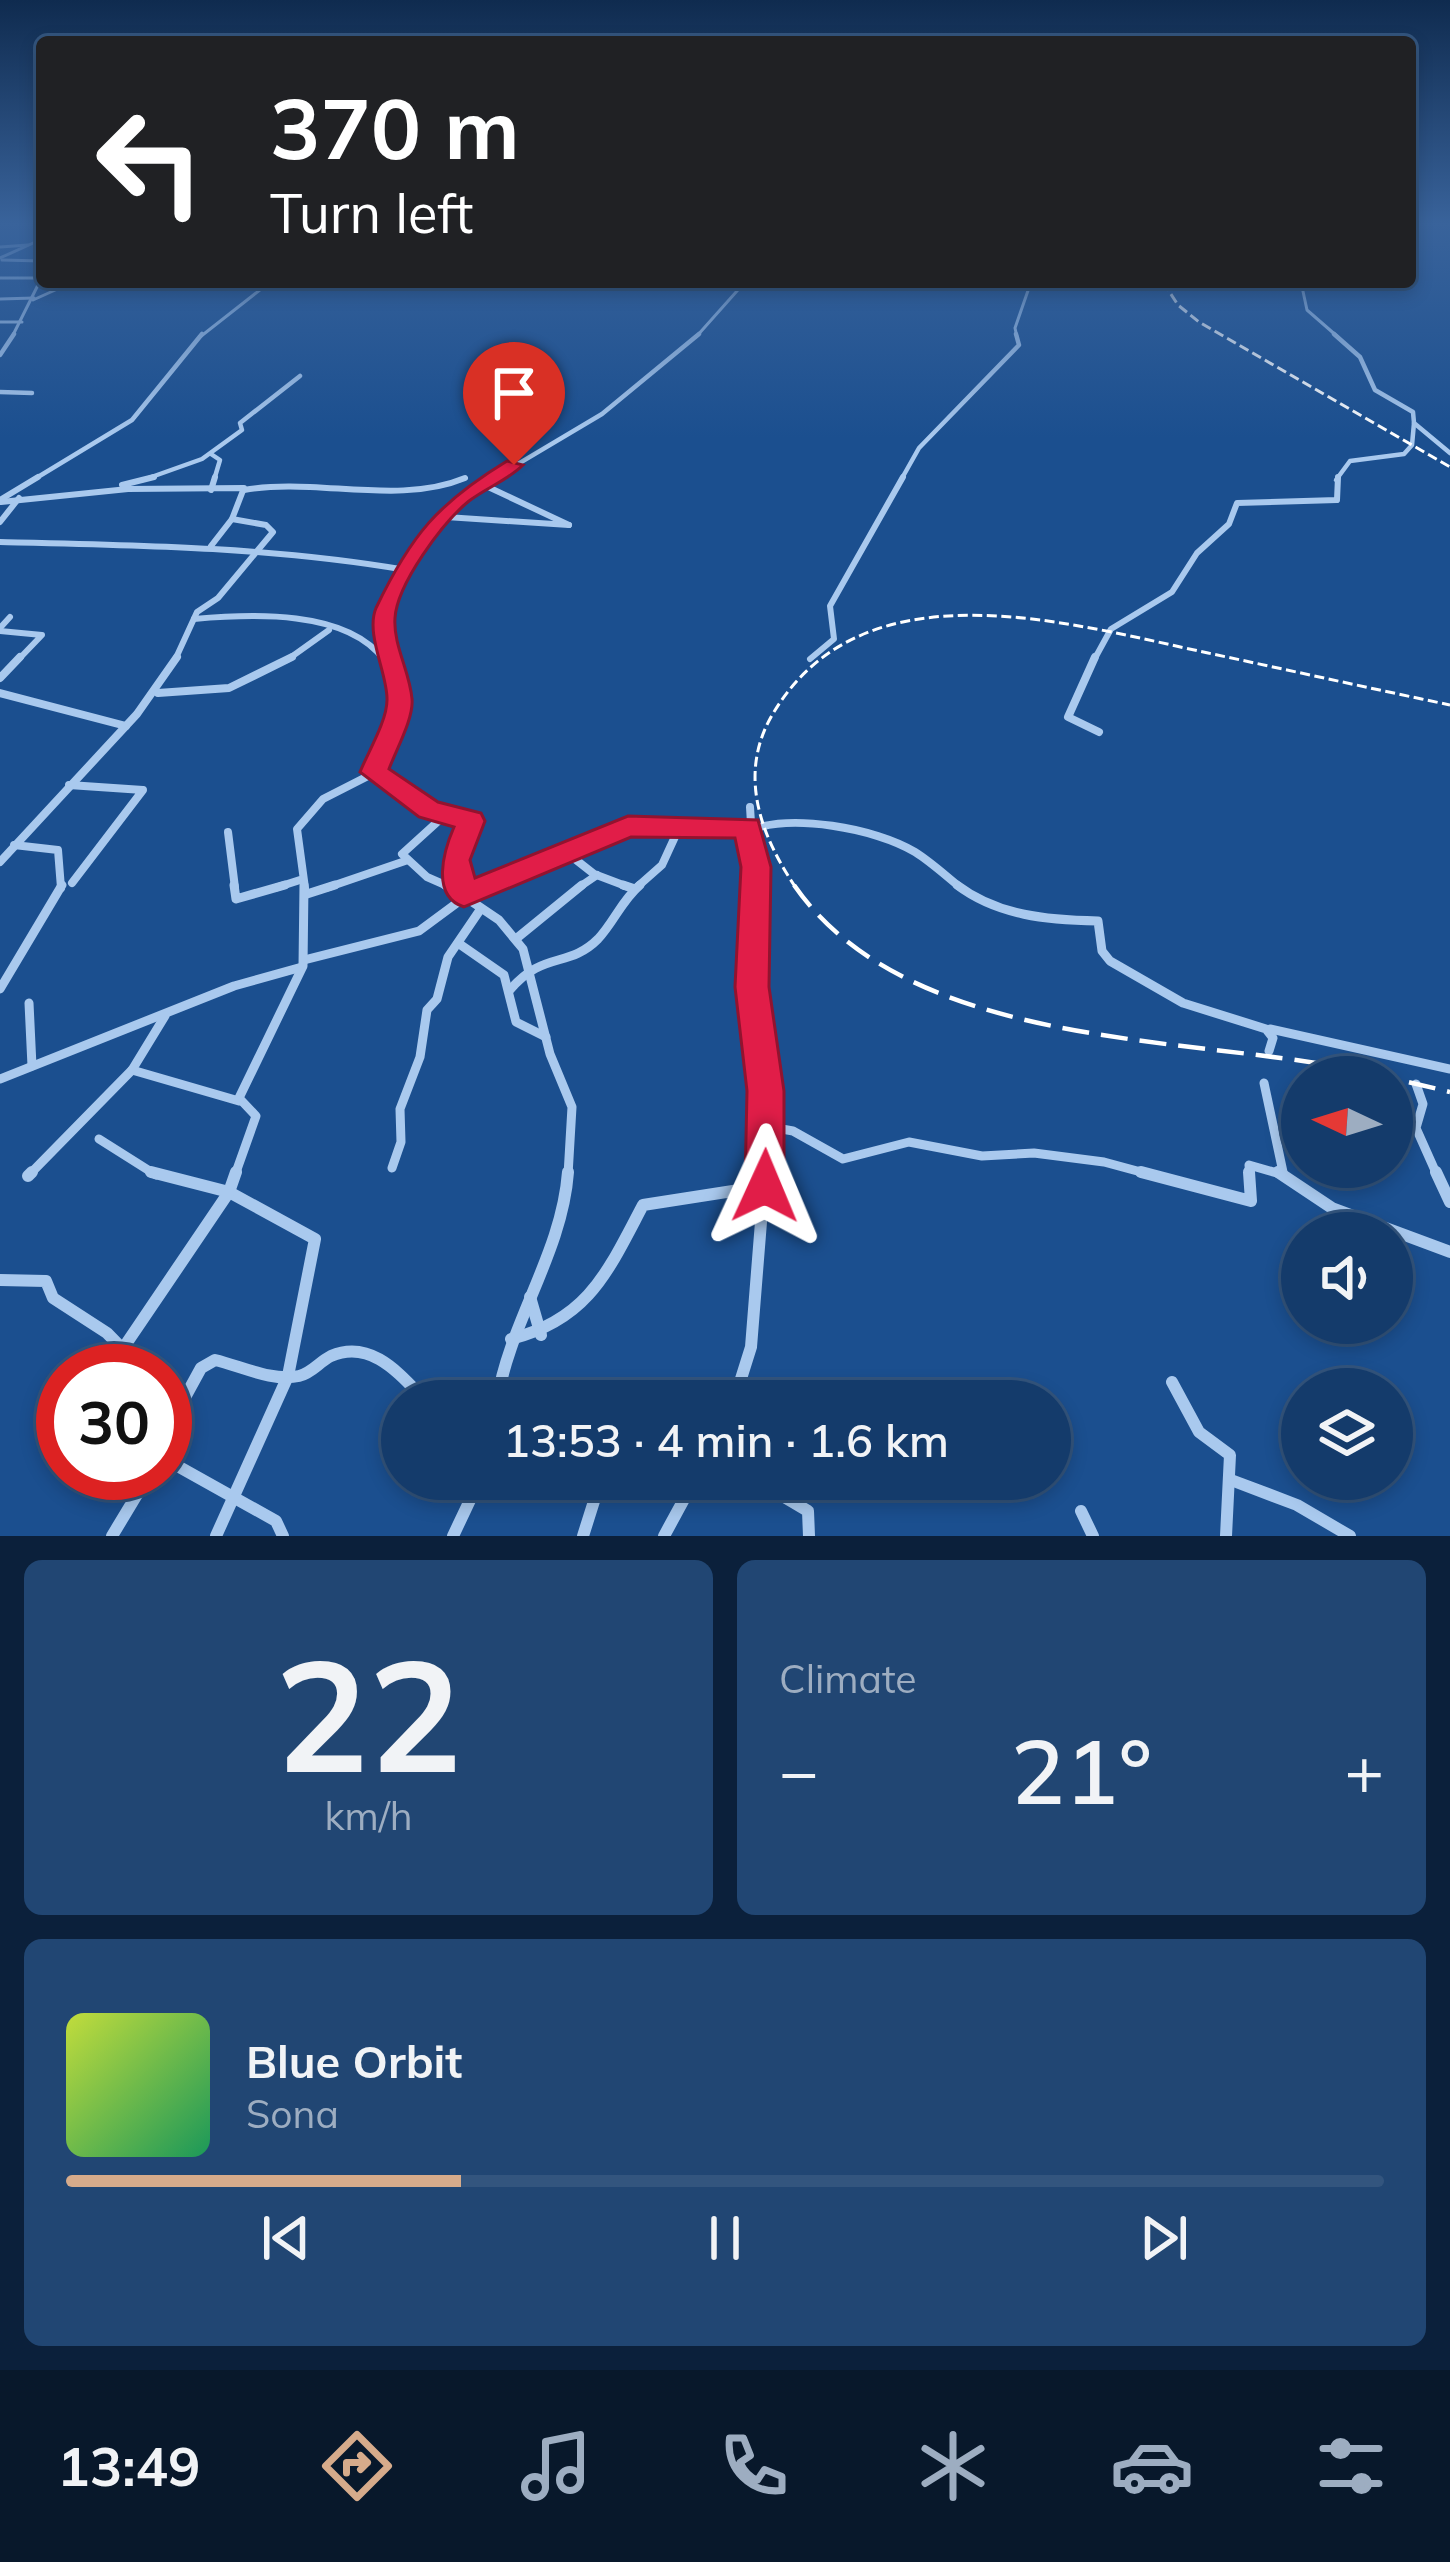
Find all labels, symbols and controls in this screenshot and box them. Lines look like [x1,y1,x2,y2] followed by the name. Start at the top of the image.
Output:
[270,75,520,180] text: 370 m
[72,84,228,240] icon: left
[270,179,473,247] text: Turn left
[463,342,565,465] pin
[481,360,547,426] icon: arrive
[1281,1056,1413,1188] north arrow
[1281,1056,1413,1500] map controls
[702,1123,828,1249] position arrow
[1281,1212,1413,1344] button: sound
[36,1344,192,1500] speed limit sign: 30
[1281,1368,1413,1500] button: layers
[503,1412,949,1468] text: 13:53 · 4 min · 1.6 km
[275,1615,462,1811] text: 22
[779,1654,917,1703] text: Climate
[1011,1714,1152,1827] text: 21°
[779,1729,819,1812] text: −
[1344,1729,1384,1812] text: +
[324,1791,413,1840] text: km/h
[246,2033,462,2089] text: Blue Orbit
[246,2089,339,2138] text: Sona
[253,2205,319,2271] icon: previous
[692,2205,758,2271] icon: pause
[1131,2205,1197,2271] icon: next
[315,2424,399,2508] icon: directions
[514,2424,598,2508] icon: music
[712,2424,796,2508] icon: phone
[911,2424,995,2508] icon: climate
[1110,2424,1194,2508] icon: car
[1309,2424,1393,2508] icon: filters
[57,2432,200,2500] text: 13:49

